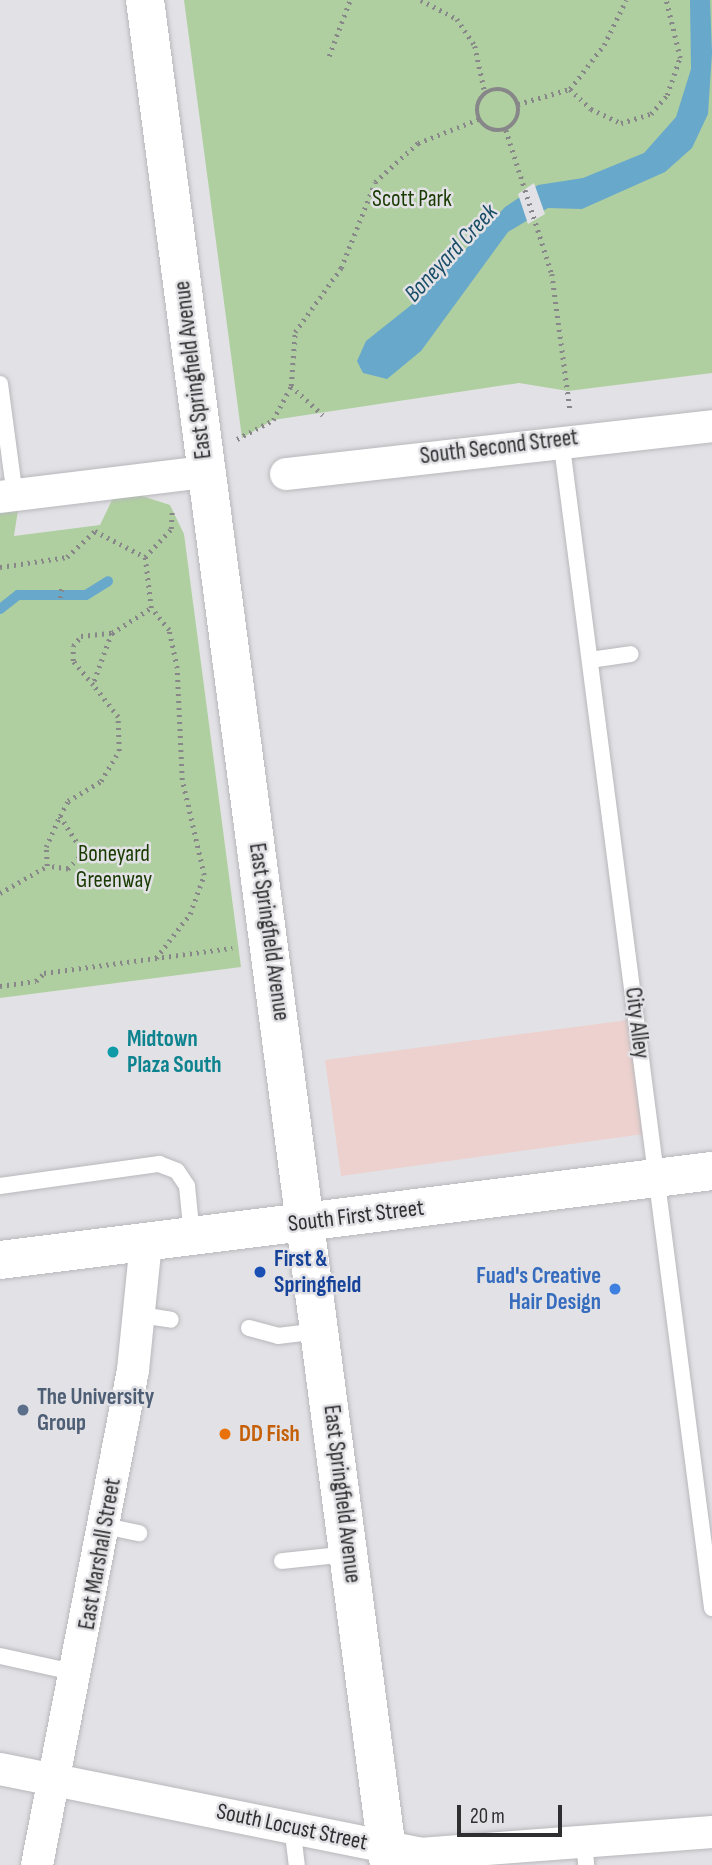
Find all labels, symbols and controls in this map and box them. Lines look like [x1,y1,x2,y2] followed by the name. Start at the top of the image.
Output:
[372,185,452,213] park label: Scott Park
[398,198,504,308] water label: Boneyard Creek
[168,279,218,461] street label: East Springfield Avenue
[418,424,580,470] street label: South Second Street
[76,840,152,894] park label: Boneyard Greenway
[243,841,295,1023] street label: East Springfield Avenue
[619,986,655,1060] street label: City Alley
[127,1025,222,1079] place label: Midtown Plaza South
[105,1044,121,1060] marker: Midtown Plaza South
[287,1194,425,1238] street label: South First Street
[274,1245,361,1299] place label: First & Springfield
[476,1262,601,1316] place label: Fuad's Creative Hair Design
[252,1264,268,1280] marker: First & Springfield
[607,1281,623,1297] marker: Fuad's Creative Hair Design
[37,1383,154,1437] place label: The University Group
[15,1402,31,1418] marker: The University Group
[317,1403,367,1585] street label: East Springfield Avenue
[239,1420,300,1448] place label: DD Fish
[217,1426,233,1442] marker: DD Fish
[73,1476,127,1632] street label: East Marshall Street
[460,1792,565,1836] scale bar
[214,1798,370,1856] street label: South Locust Street
[470,1804,505,1829] text: 20 m

